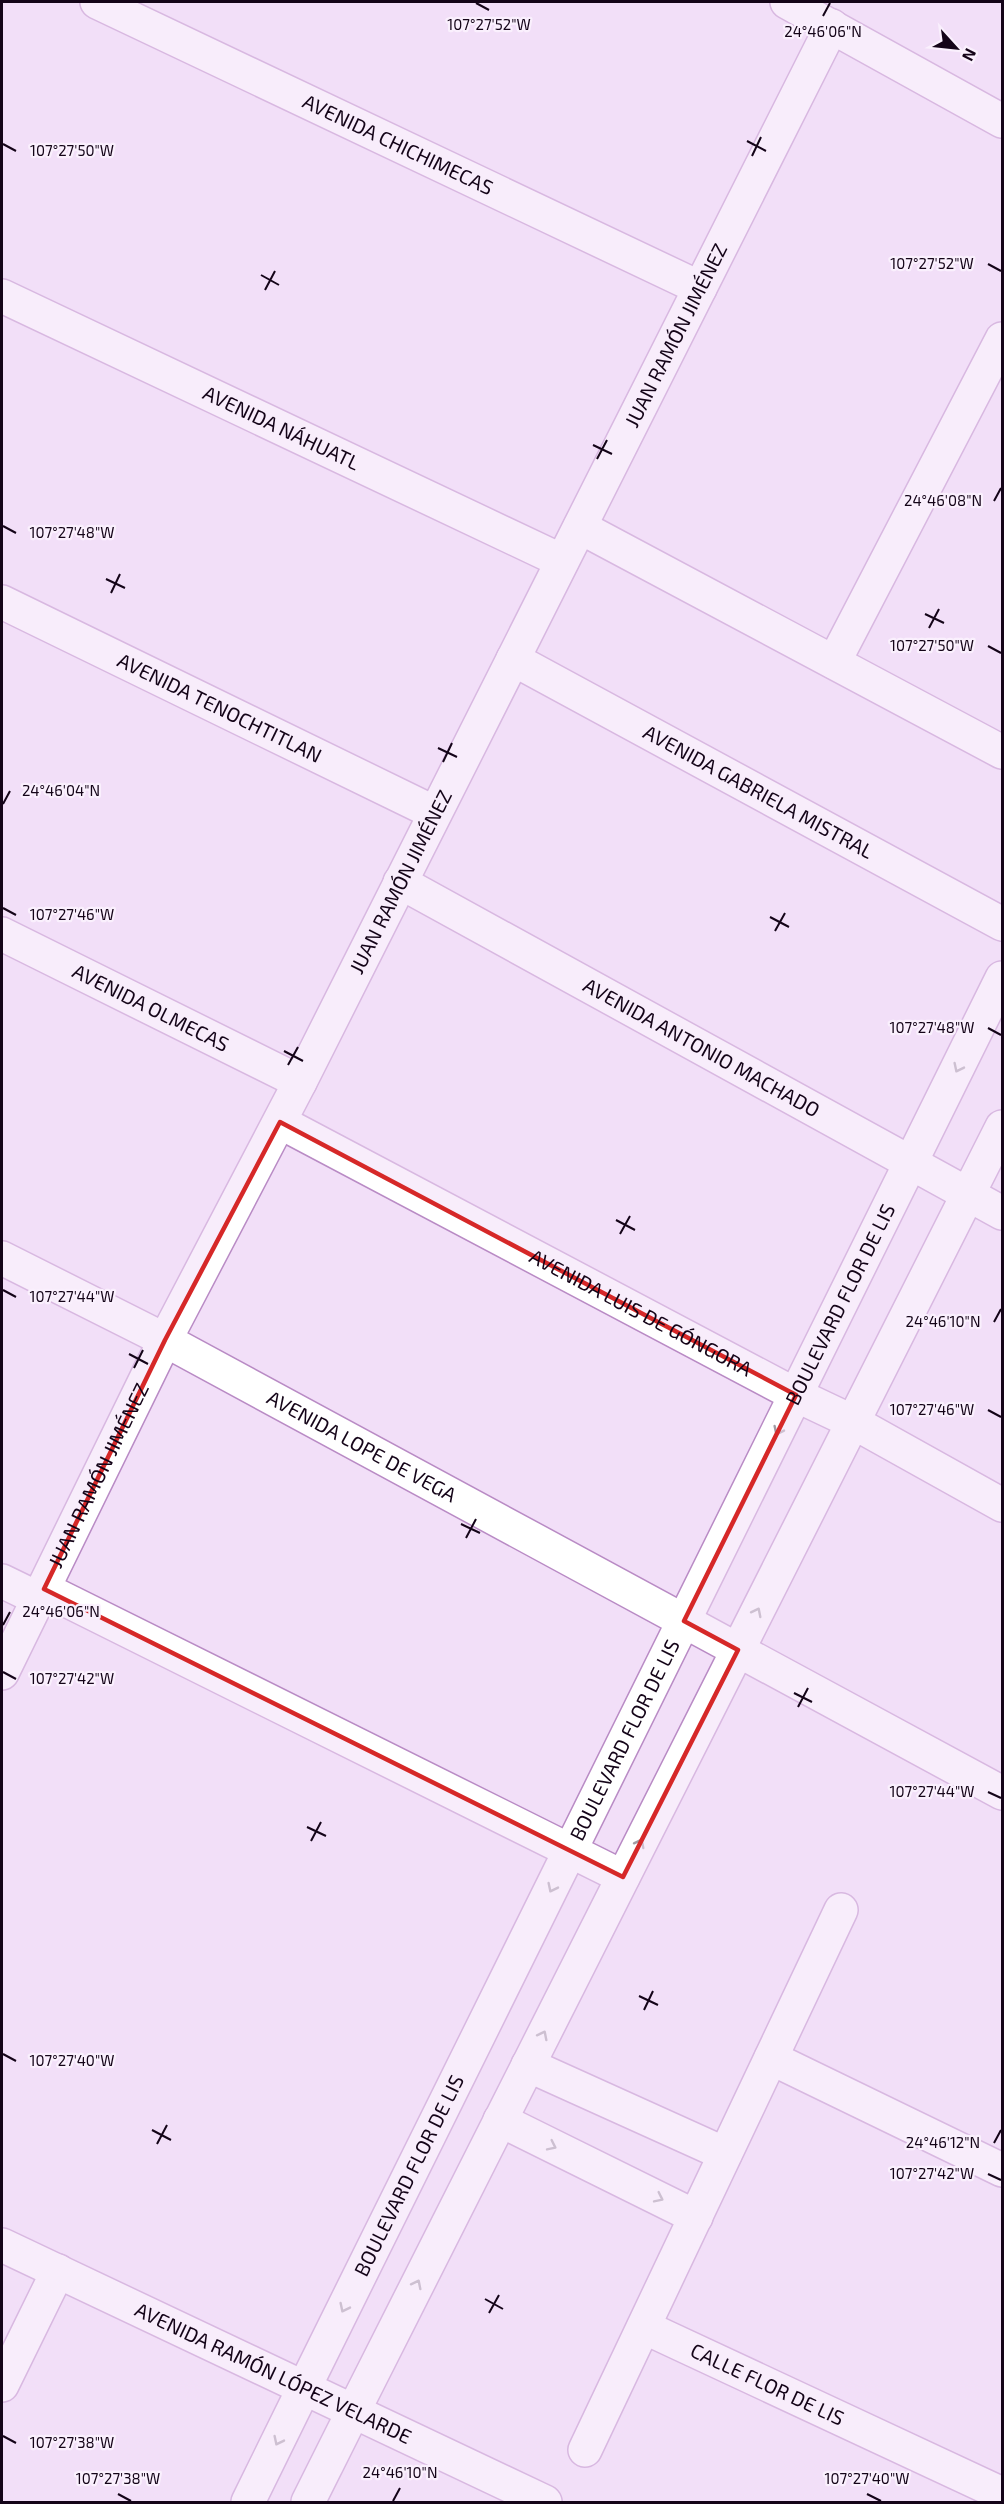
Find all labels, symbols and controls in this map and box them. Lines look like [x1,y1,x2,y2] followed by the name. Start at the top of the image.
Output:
[447,15,531,33] text: 107°27'52"W
[926,18,986,78] north arrow
[784,22,862,40] text: 24°46'06"N
[959,46,981,65] text: N
[299,88,497,199] street label: AVENIDA CHICHIMECAS
[30,141,114,159] text: 107°27'50"W
[619,239,732,431] street label: JUAN RAMÓN JIMÉNEZ
[890,254,974,272] text: 107°27'52"W
[200,380,364,475] street label: AVENIDA NÁHUATL
[904,491,982,509] text: 24°46'08"N
[30,523,114,541] text: 107°27'48"W
[890,636,974,654] text: 107°27'50"W
[114,647,326,767] street label: AVENIDA TENOCHTITLAN
[640,719,878,863] street label: AVENIDA GABRIELA MISTRAL
[22,781,100,799] text: 24°46'04"N
[344,786,456,977] street label: JUAN RAMÓN JIMÉNEZ
[30,905,114,923] text: 107°27'46"W
[69,958,233,1056] street label: AVENIDA OLMECAS
[580,972,824,1121] street label: AVENIDA ANTONIO MACHADO
[890,1018,974,1036] text: 107°27'48"W
[953,1062,965,1073] one-way arrow
[780,1200,899,1409] street label: BOULEVARD FLOR DE LIS
[526,1243,757,1381] street label: AVENIDA LUIS DE GÓNGORA
[30,1287,115,1305] text: 107°27'44"W
[906,1312,980,1330] text: 24°46'10"N
[43,1379,153,1571] street label: JUAN RAMÓN JIMÉNEZ
[263,1385,461,1507] street label: AVENIDA LOPE DE VEGA
[890,1400,974,1418] text: 107°27'46"W
[774,1425,786,1436] one-way arrow
[22,1602,100,1620] text: 24°46'06"N
[750,1608,761,1619] one-way arrow
[564,1635,684,1844] street label: BOULEVARD FLOR DE LIS
[30,1669,114,1687] text: 107°27'42"W
[890,1782,975,1800] text: 107°27'44"W
[633,1838,645,1849] one-way arrow
[548,1882,560,1893] one-way arrow
[536,2031,547,2042] one-way arrow
[30,2051,114,2069] text: 107°27'40"W
[348,2071,468,2280] street label: BOULEVARD FLOR DE LIS
[906,2133,980,2151] text: 24°46'12"N
[546,2139,557,2150] one-way arrow
[890,2164,974,2182] text: 107°27'42"W
[652,2191,663,2203] one-way arrow
[410,2280,421,2291] one-way arrow
[131,2297,416,2448] street label: AVENIDA RAMÓN LÓPEZ VELARDE
[340,2301,352,2312] one-way arrow
[687,2337,848,2430] street label: CALLE FLOR DE LIS
[30,2433,114,2451] text: 107°27'38"W
[274,2434,286,2445] one-way arrow
[363,2463,437,2481] text: 24°46'10"N
[76,2469,160,2487] text: 107°27'38"W
[825,2469,909,2487] text: 107°27'40"W

